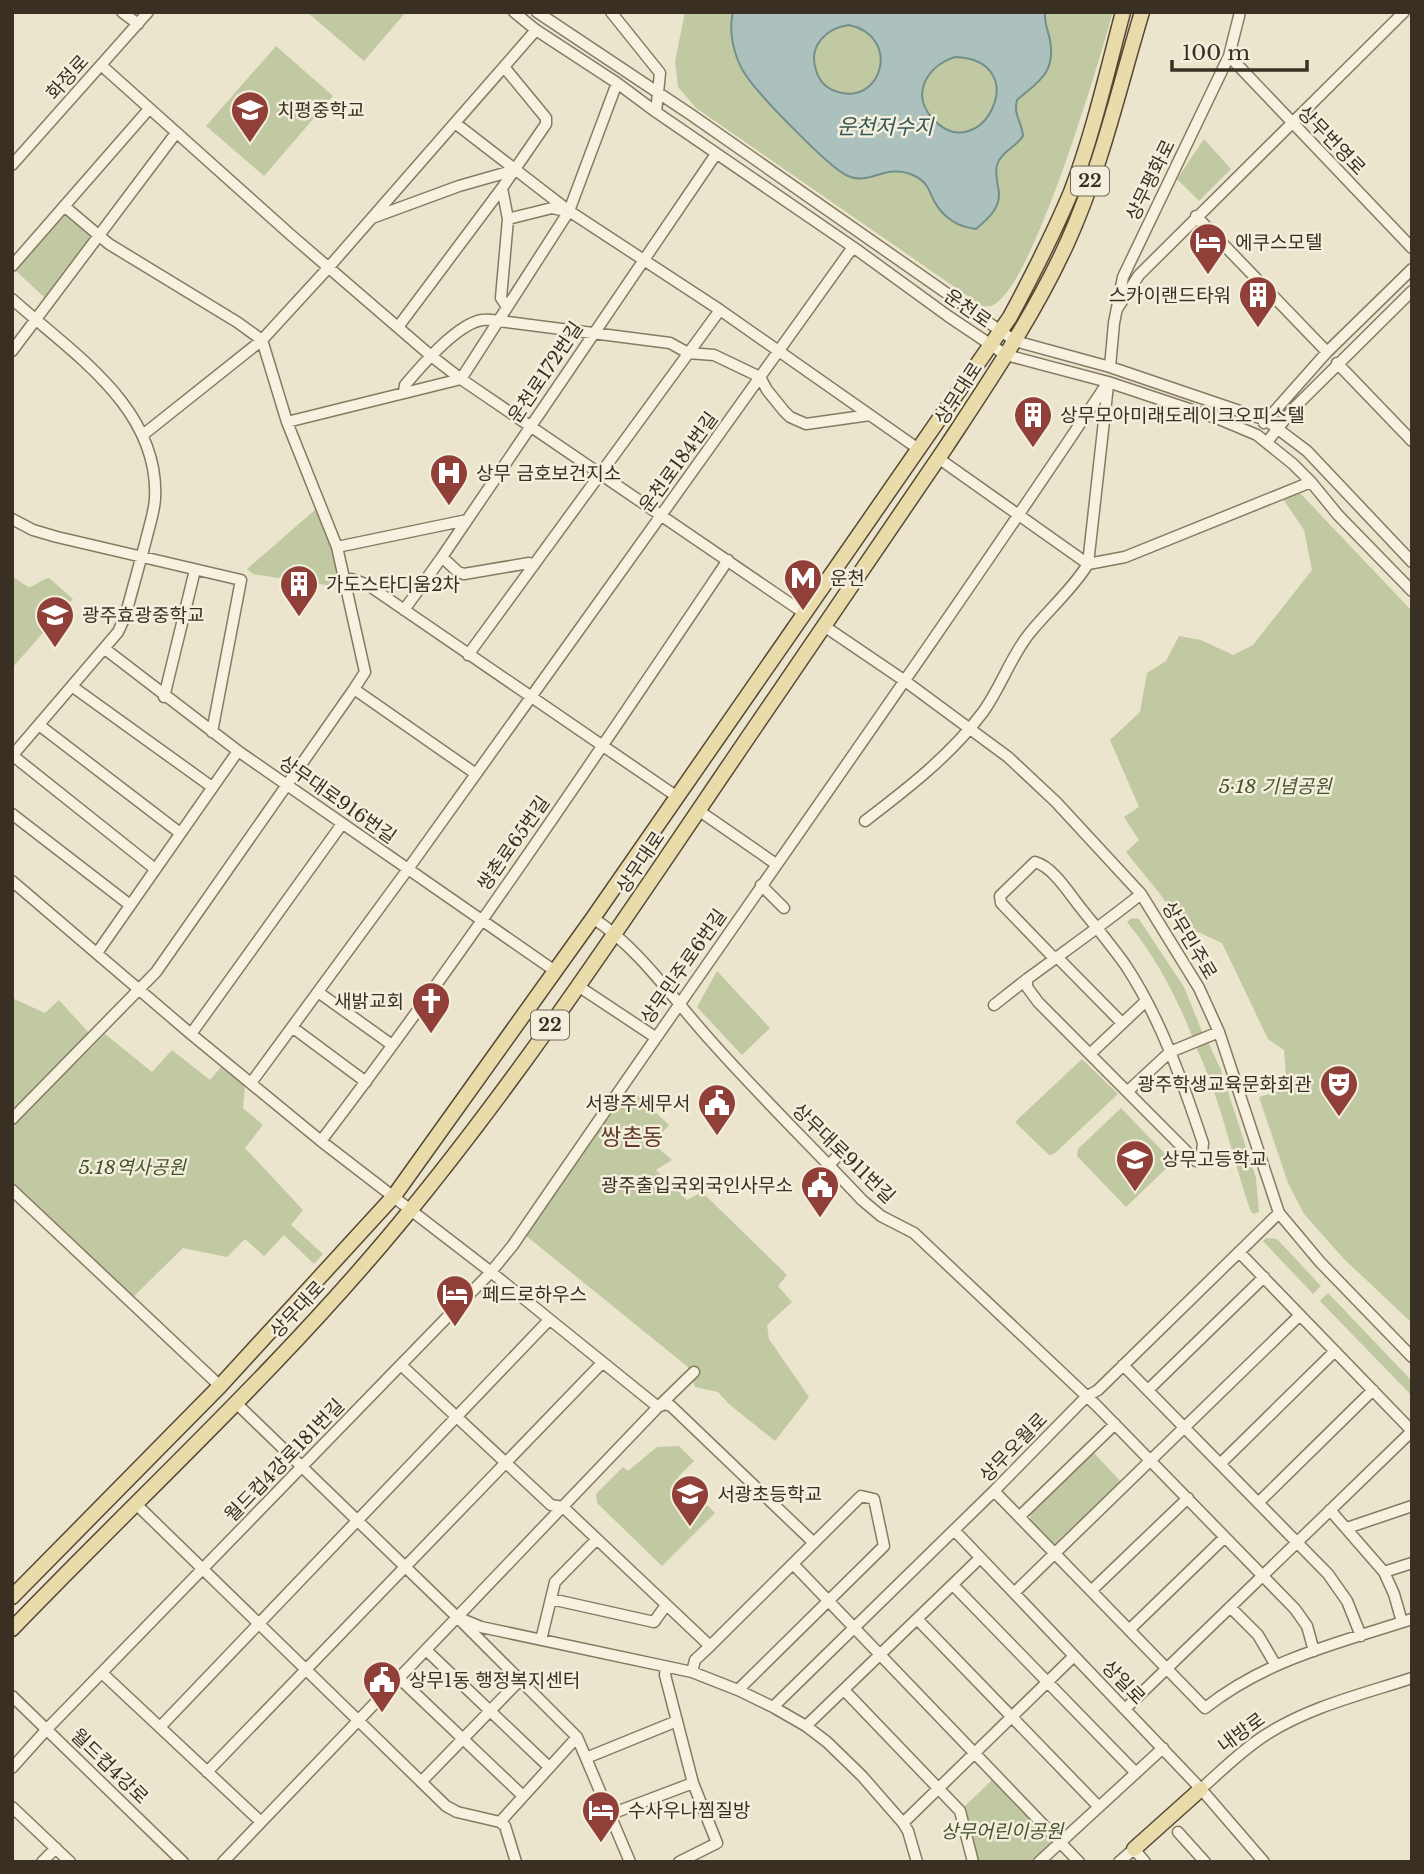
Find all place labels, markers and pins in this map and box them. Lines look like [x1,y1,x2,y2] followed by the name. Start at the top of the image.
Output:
[229,89,271,144] school or university icon: 치평중학교
[277,99,364,122] place label: 치평중학교
[1187,221,1229,276] hotel icon: 에쿠스모텔
[1235,231,1322,254] place label: 에쿠스모텔
[1237,274,1279,329] building icon: 스카이랜드타워
[1109,284,1231,307] place label: 스카이랜드타워
[1012,394,1054,449] building icon: 상무모아미래도레이크오피스텔
[1060,404,1305,427] place label: 상무모아미래도레이크오피스텔
[428,452,470,507] hospital icon: 상무 금호보건지소
[476,462,621,485] place label: 상무 금호보건지소
[782,557,824,612] metro station icon: 운천
[278,563,320,618] building icon: 가도스타디움2차
[830,567,865,590] place label: 운천
[326,573,460,596] place label: 가도스타디움2차
[34,594,76,649] school or university icon: 광주효광중학교
[82,604,204,627] place label: 광주효광중학교
[410,980,452,1035] church icon: 새밝교회
[334,990,404,1013] place label: 새밝교회
[1318,1063,1360,1118] theatre icon: 광주학생교육문화회관
[1137,1073,1312,1096] place label: 광주학생교육문화회관
[696,1082,738,1137] public building icon: 서광주세무서
[585,1092,690,1115] place label: 서광주세무서
[1114,1138,1156,1193] school or university icon: 상무고등학교
[1162,1148,1267,1171] place label: 상무고등학교
[799,1164,841,1219] public building icon: 광주출입국외국인사무소
[601,1174,793,1197] place label: 광주출입국외국인사무소
[434,1273,476,1328] hotel icon: 페드로하우스
[482,1283,587,1306] place label: 페드로하우스
[669,1473,711,1528] school or university icon: 서광초등학교
[717,1483,822,1506] place label: 서광초등학교
[361,1659,403,1714] public building icon: 상무1동 행정복지센터
[409,1669,580,1692] place label: 상무1동 행정복지센터
[580,1789,622,1844] hotel icon: 수사우나찜질방
[628,1799,750,1822] place label: 수사우나찜질방

